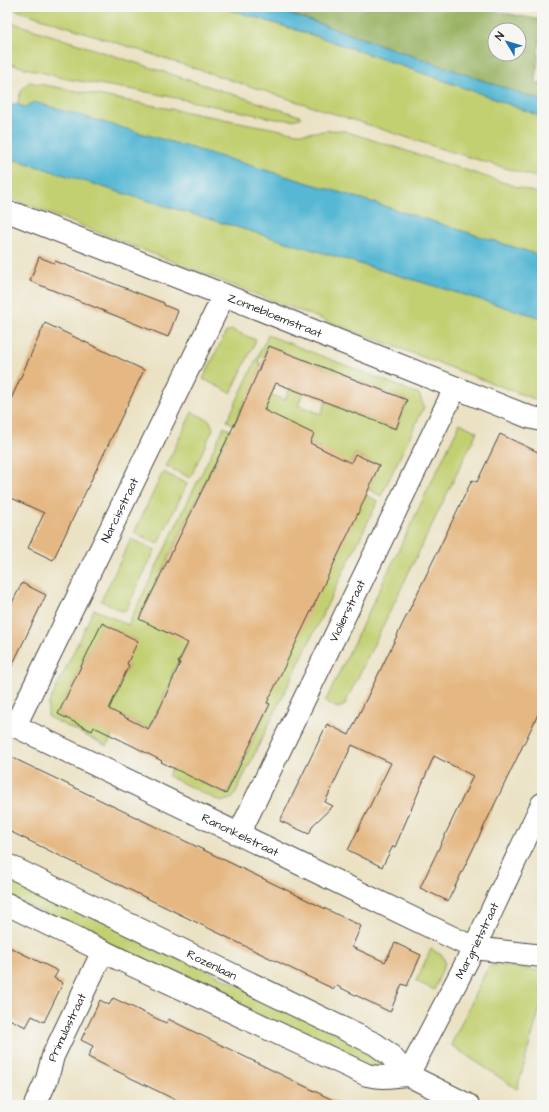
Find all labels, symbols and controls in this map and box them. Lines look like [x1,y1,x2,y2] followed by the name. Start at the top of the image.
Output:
[487,22,527,62] north arrow
[491,29,508,43] text: N
[225,289,325,342] street label: Zonnebloemstraat
[97,475,143,546] street label: Narcisstraat
[325,577,370,645] street label: Violierstraat
[199,809,281,861] street label: Ranonkelstraat
[451,900,503,982] street label: Margrietstraat
[184,946,240,985] street label: Rozenlaan
[44,990,91,1064] street label: Primulastraat

